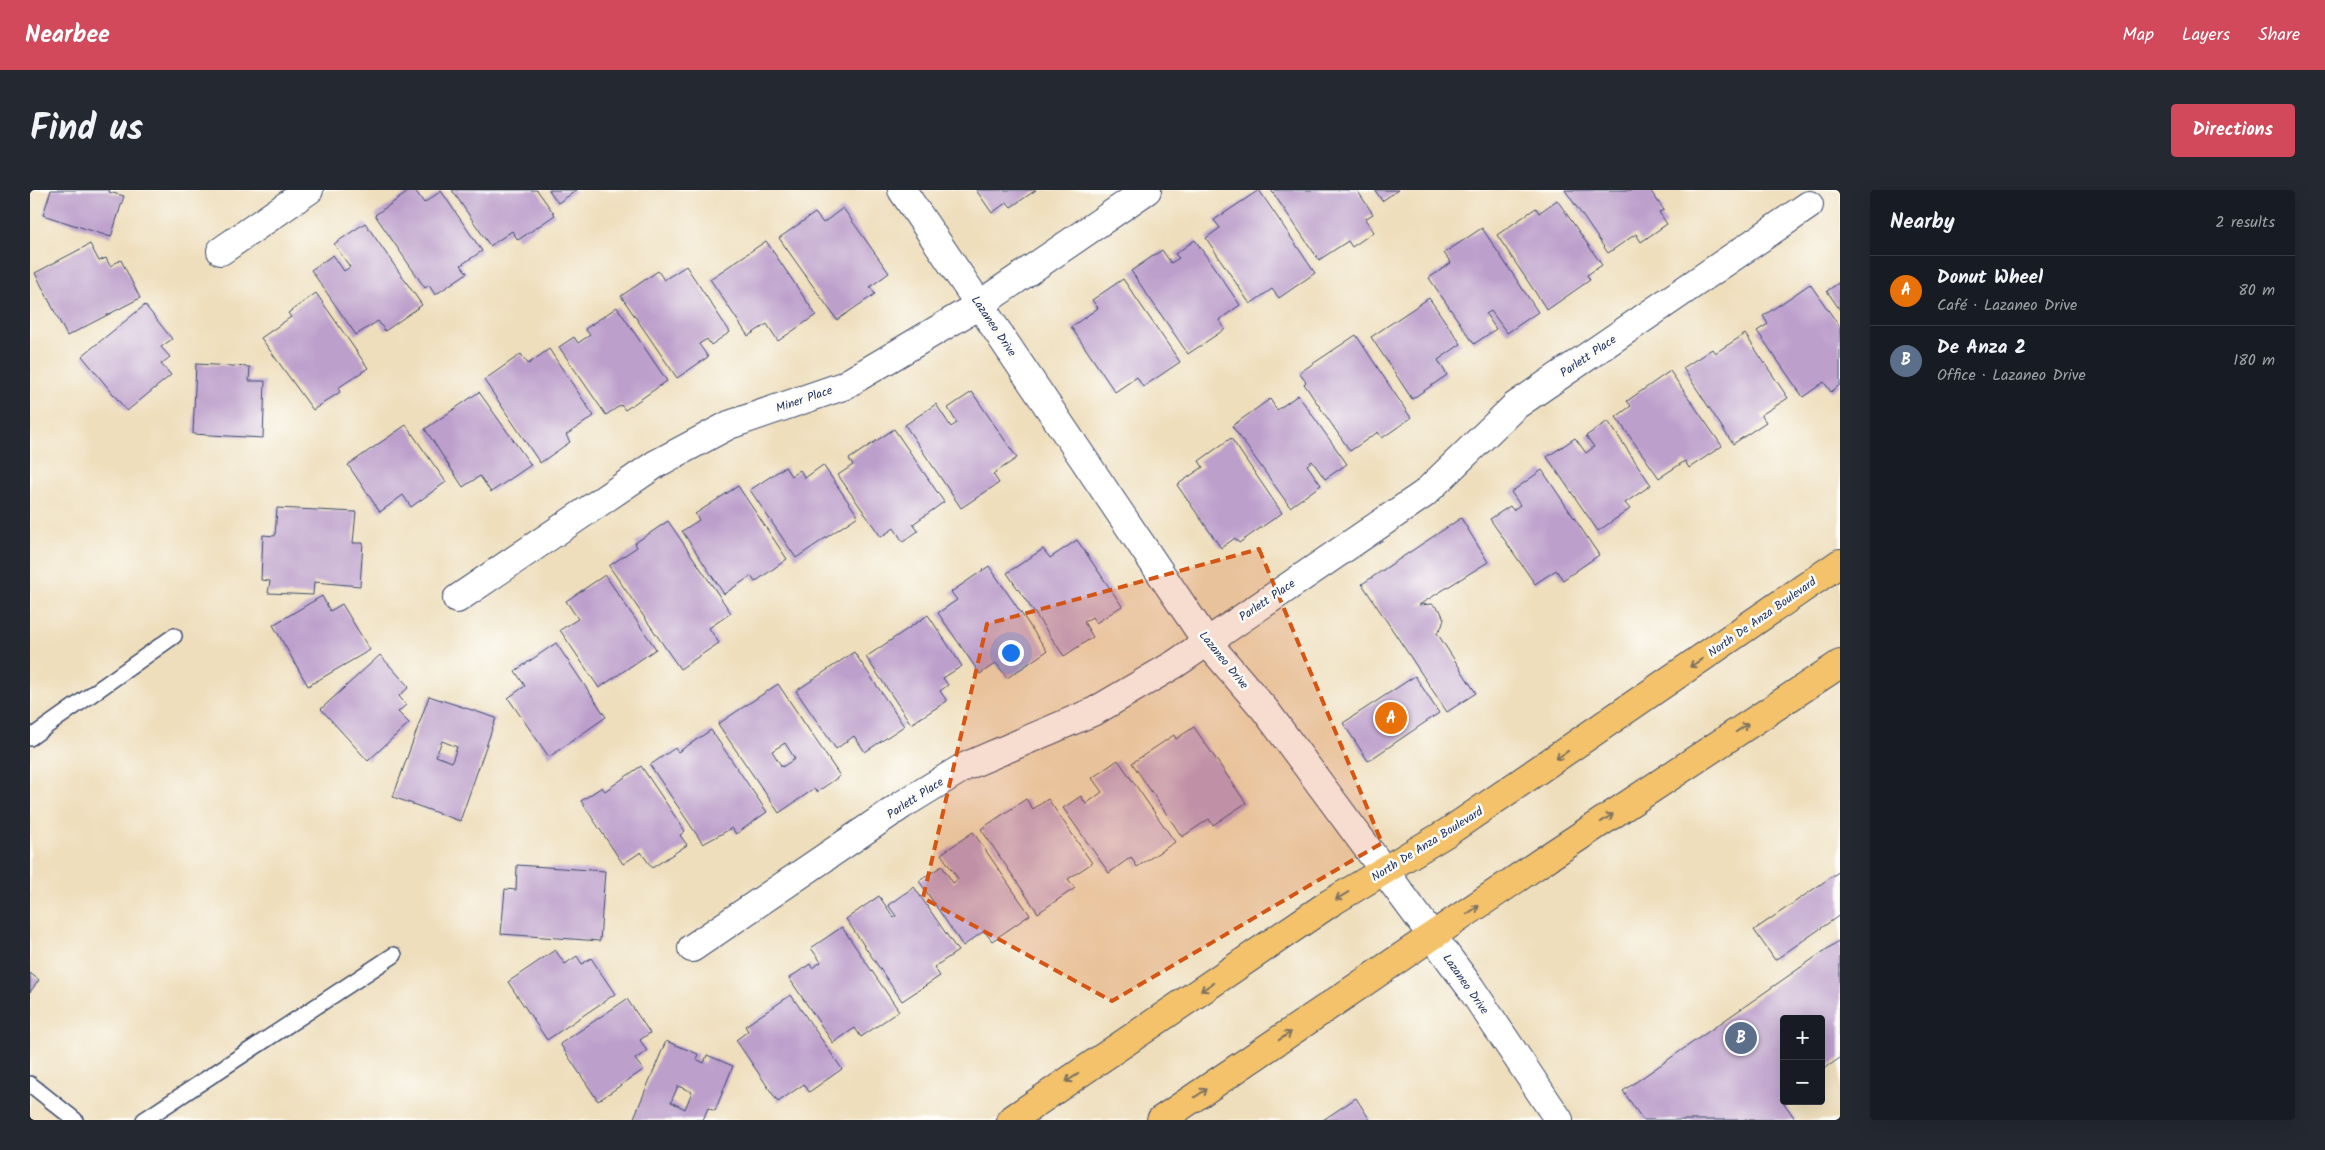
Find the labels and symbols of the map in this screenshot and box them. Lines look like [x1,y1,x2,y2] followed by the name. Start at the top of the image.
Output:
[966,292,1021,361] street label: Lazaneo Drive
[1556,330,1621,382] street label: Parlett Place
[773,381,836,418] street label: Miner Place
[1704,572,1821,662] street label: North De Anza Boulevard
[1235,574,1300,626] street label: Parlett Place
[1194,627,1253,694] street label: Lazaneo Drive
[998,640,1024,666] your location
[1689,658,1703,668] one-way arrow
[1375,699,1407,737] pin: A
[1735,723,1749,733] one-way arrow
[1555,750,1569,760] one-way arrow
[883,773,948,824] street label: Parlett Place
[1368,802,1488,887] street label: North De Anza Boulevard
[1600,813,1614,824] one-way arrow
[1335,892,1349,902] one-way arrow
[1465,905,1479,915] one-way arrow
[1438,950,1494,1019] street label: Lazaneo Drive
[1200,982,1214,992] one-way arrow
[1725,1019,1757,1057] pin: B
[1278,1031,1292,1042] one-way arrow
[1065,1073,1079,1083] one-way arrow
[1194,1088,1208,1098] one-way arrow

